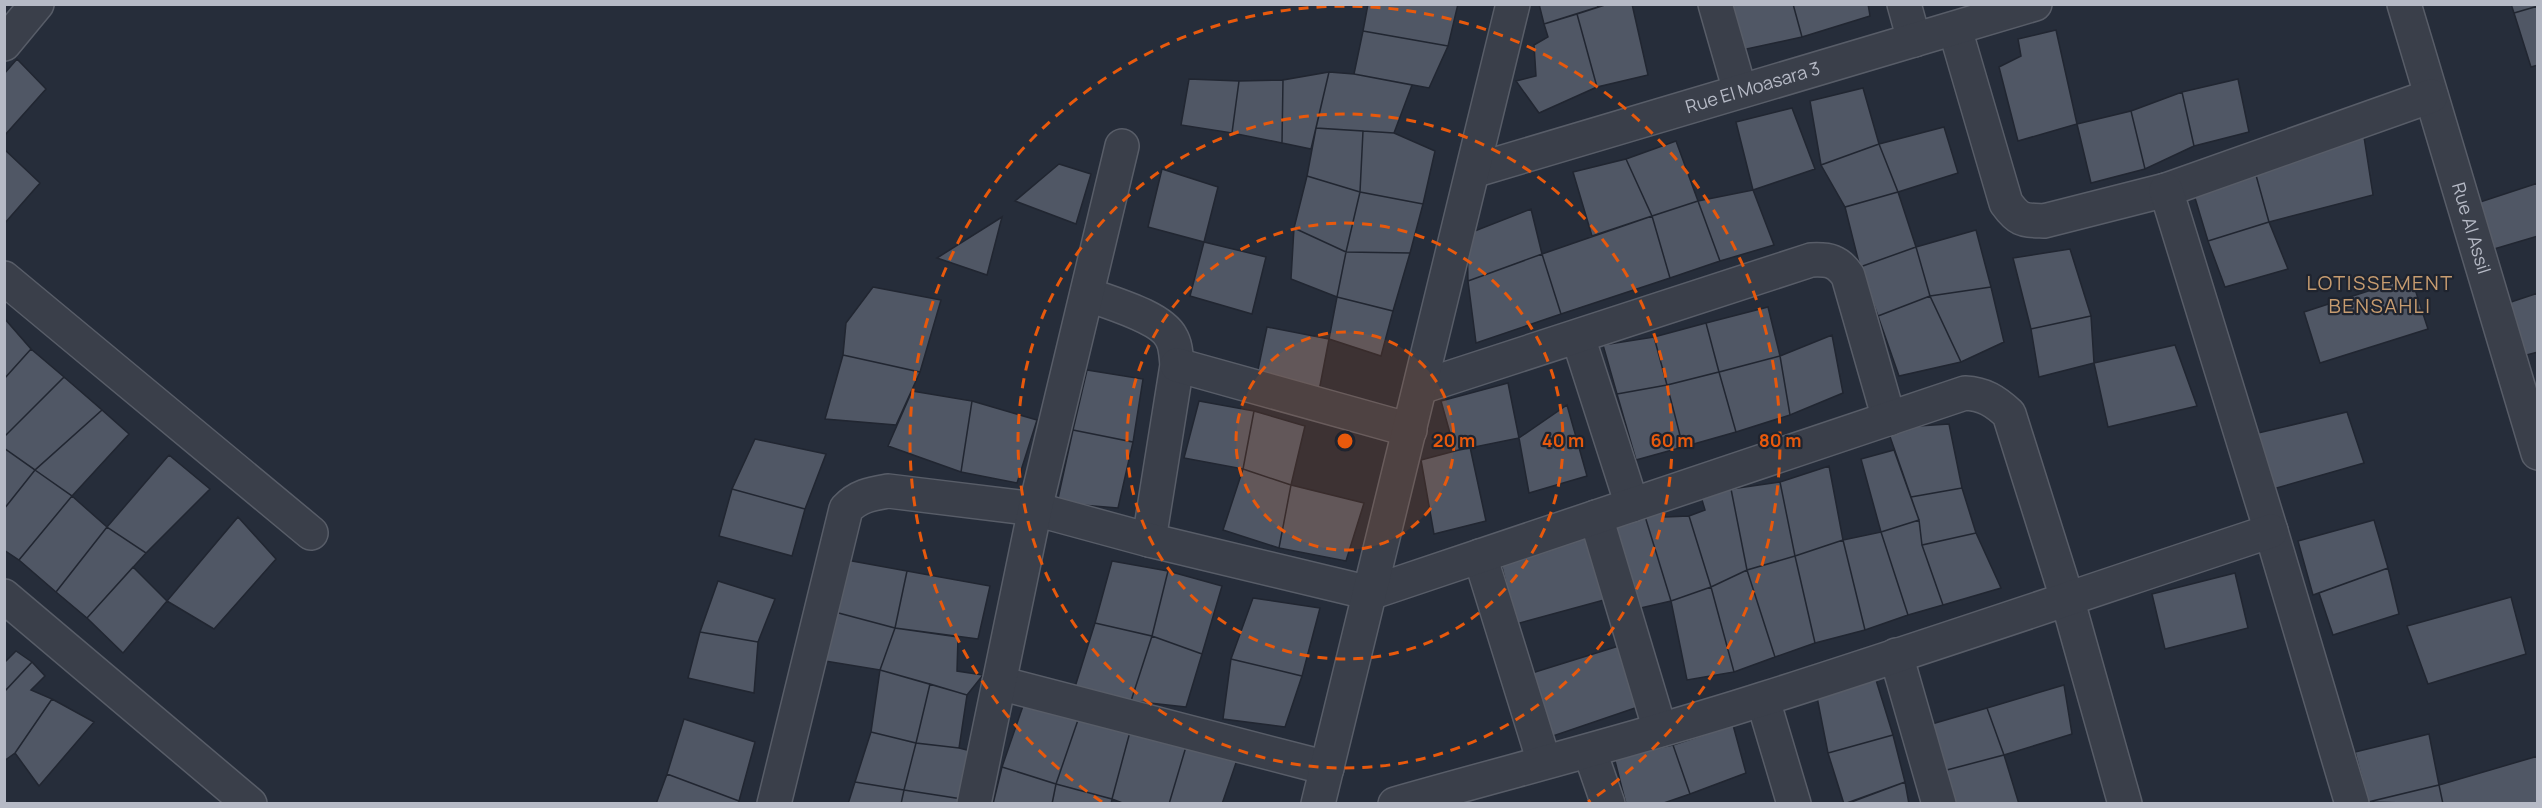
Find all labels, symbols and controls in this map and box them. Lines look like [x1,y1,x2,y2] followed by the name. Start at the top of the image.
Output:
[1682,56,1823,118] street label: Rue El Moasara 3
[2447,179,2497,276] street label: Rue Al Assil
[2306,269,2454,319] district label: LOTISSEMENT BENSAHLI
[1433,428,1475,452] text: 20 m
[1542,428,1584,452] text: 40 m
[1651,428,1693,452] text: 60 m
[1759,428,1801,452] text: 80 m
[1335,431,1355,451] centre of rings

